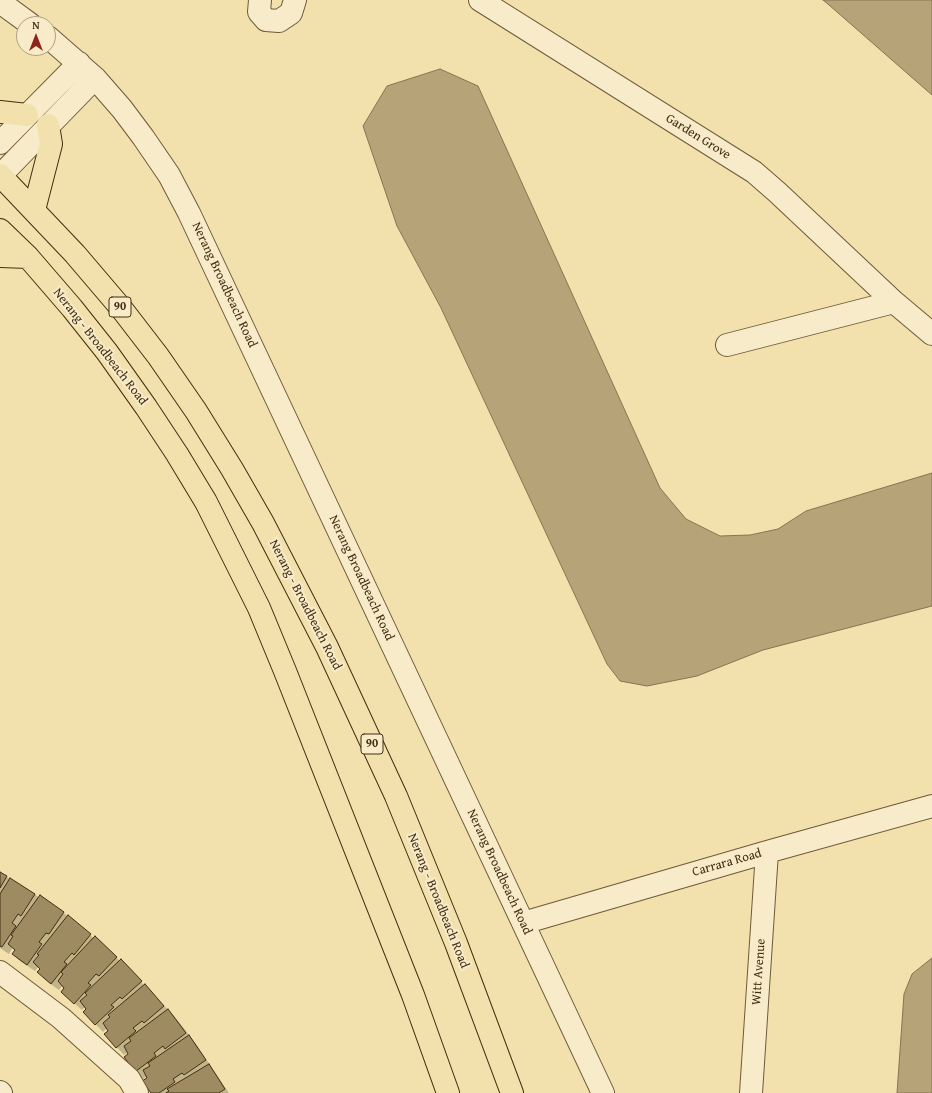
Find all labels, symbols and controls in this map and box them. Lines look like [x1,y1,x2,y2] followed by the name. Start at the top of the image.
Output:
[16,16,56,56] north arrow
[32,17,40,33] text: N
[663,111,733,163] street label: Garden Grove
[188,220,260,350] street label: Nerang Broadbeach Road
[50,285,150,409] street label: Nerang - Broadbeach Road
[109,297,131,317] road number: 90
[325,513,397,643] street label: Nerang Broadbeach Road
[265,537,345,673] street label: Nerang - Broadbeach Road
[361,734,383,754] road number: 90
[463,807,535,937] street label: Nerang Broadbeach Road
[404,831,472,971] street label: Nerang - Broadbeach Road
[691,846,763,880] street label: Carrara Road
[749,938,769,1006] street label: Witt Avenue

